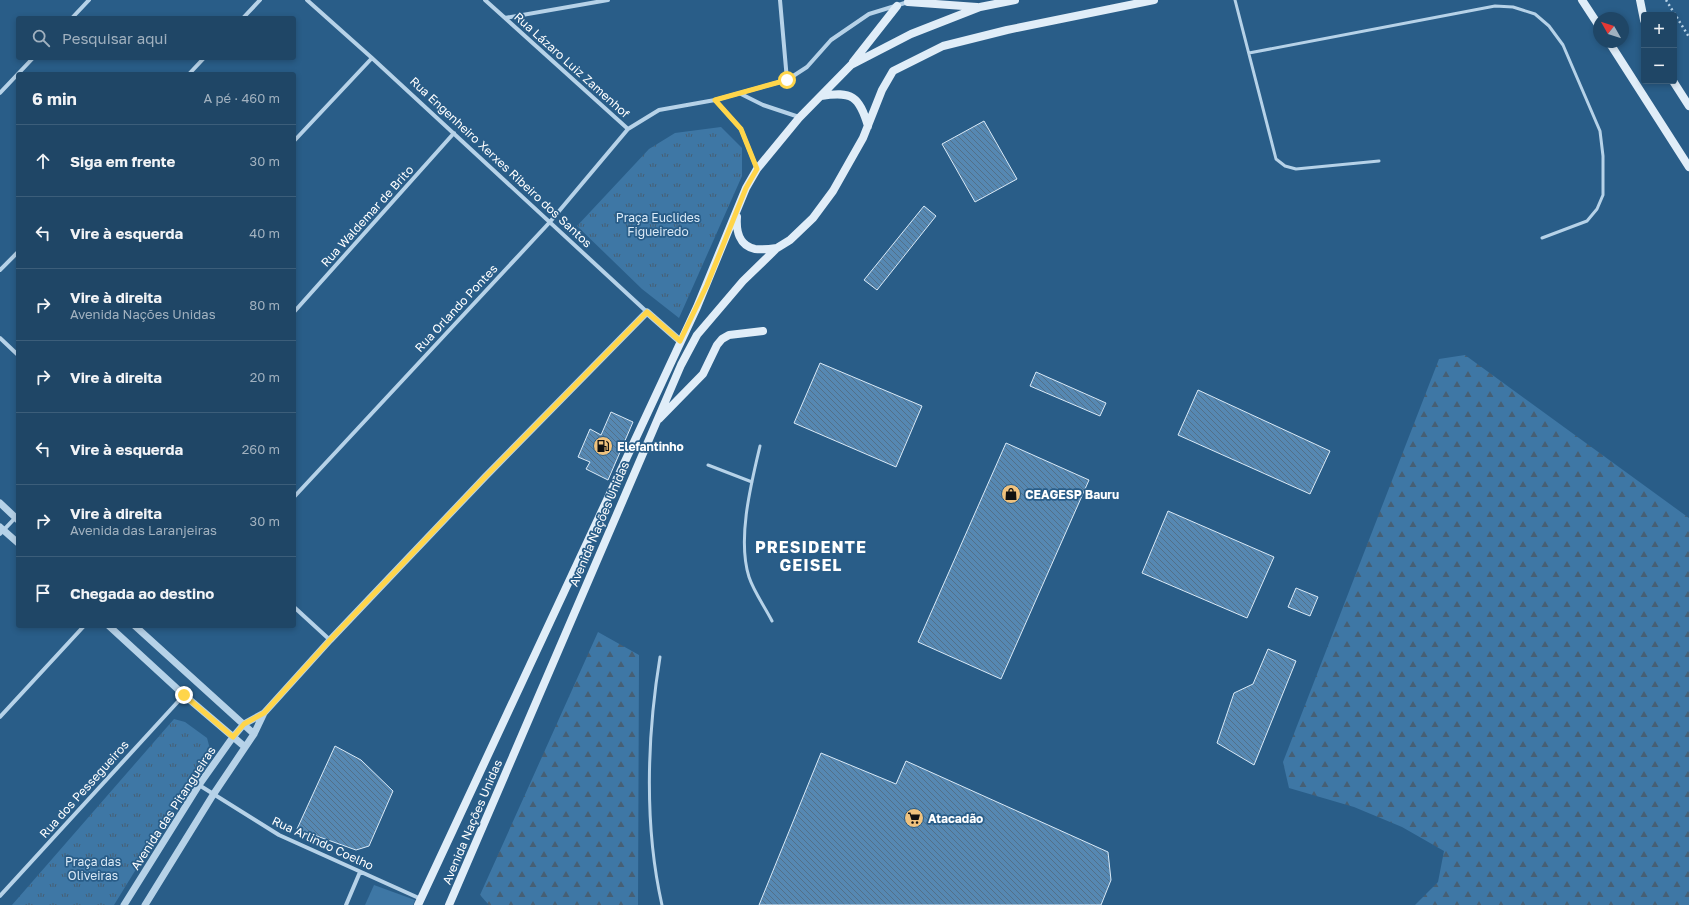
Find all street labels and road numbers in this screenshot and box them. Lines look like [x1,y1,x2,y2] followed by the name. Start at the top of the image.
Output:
[511,9,633,121] street label: Rua Lázaro Luiz Zamenhof
[407,73,595,251] street label: Rua Engenheiro Xerxes Ribeiro dos Santos
[318,162,416,270] street label: Rua Waldemar de Brito
[411,261,501,355] street label: Rua Orlando Pontes
[566,459,632,589] street label: Avenida Nações Unidas
[36,737,132,841] street label: Rua dos Pessegueiros
[127,743,219,873] street label: Avenida das Pitangueiras
[439,757,505,887] street label: Avenida Nações Unidas
[270,813,376,873] street label: Rua Arlindo Coelho

